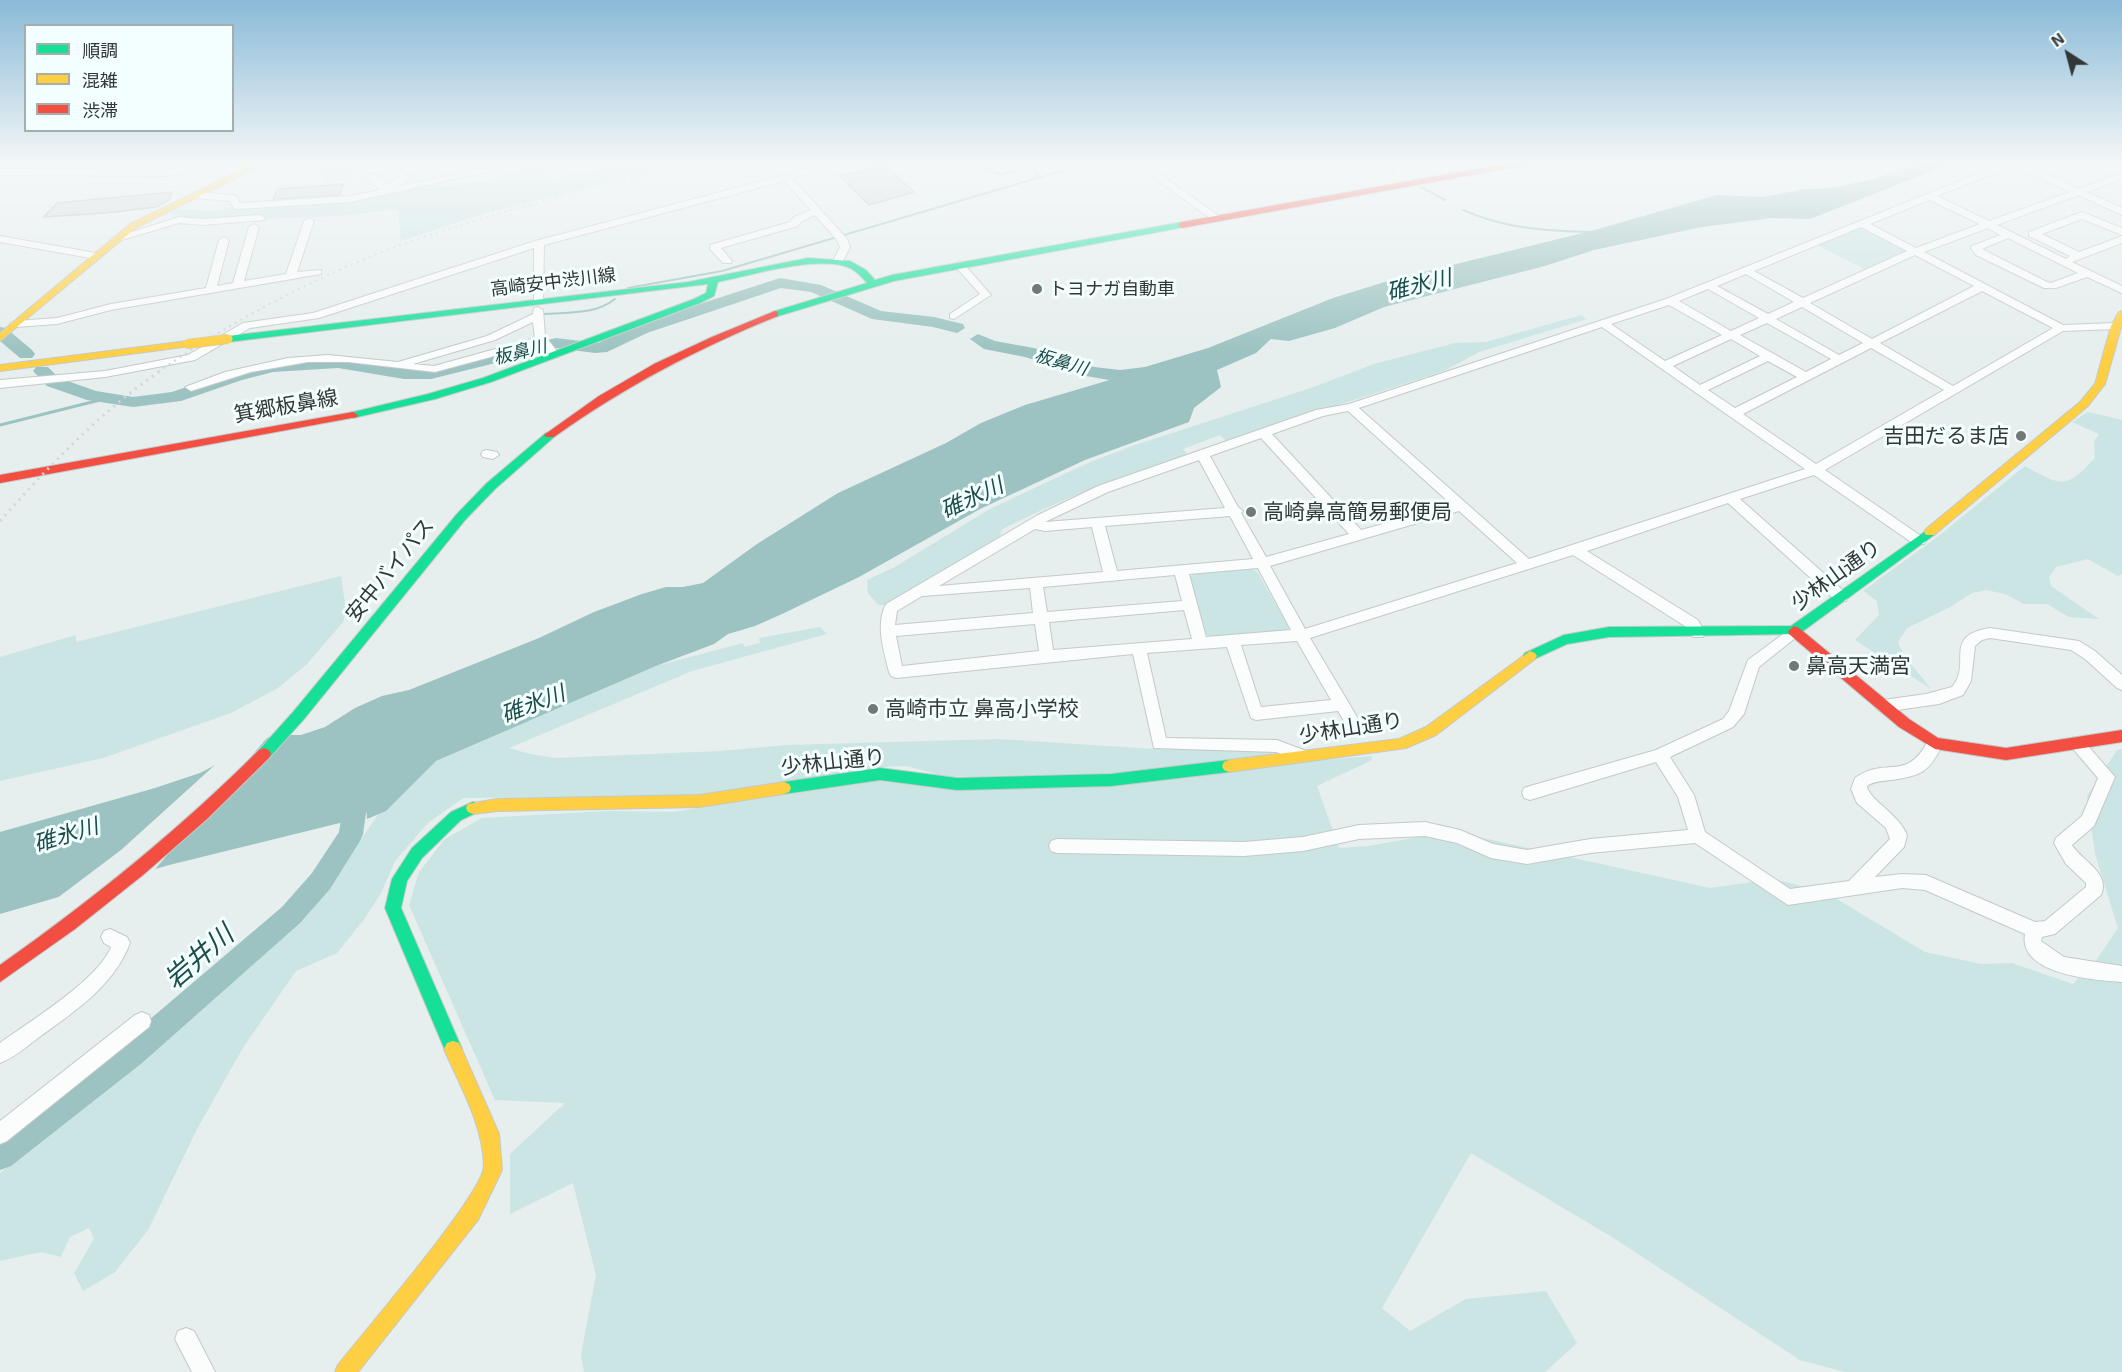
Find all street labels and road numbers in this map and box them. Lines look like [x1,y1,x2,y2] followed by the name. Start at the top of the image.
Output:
[489,264,617,300] street label: 高崎安中渋川線
[232,384,340,428] street label: 箕郷板鼻線
[341,513,439,627] street label: 安中バイパス
[1786,534,1886,616] street label: 少林山通り
[1297,707,1405,749] street label: 少林山通り
[779,744,887,780] street label: 少林山通り

